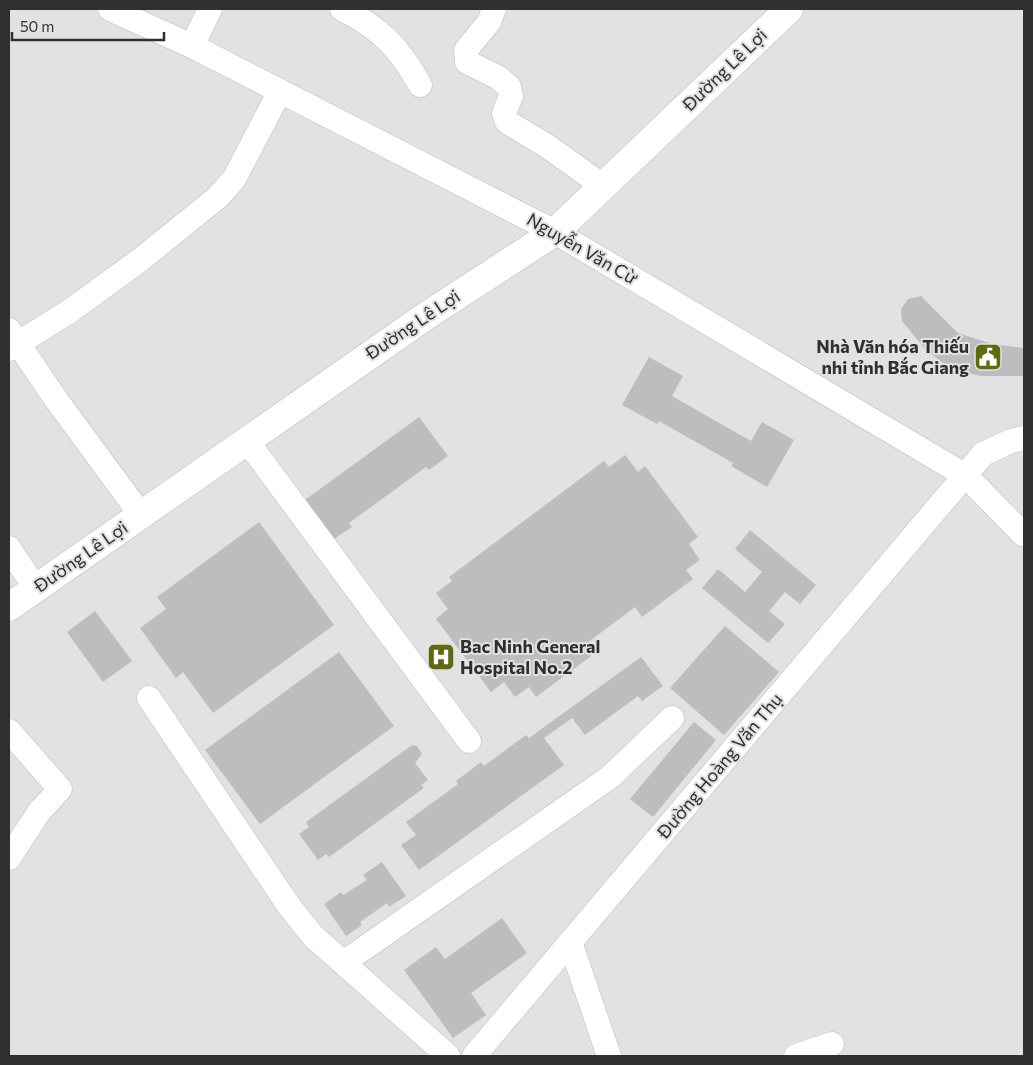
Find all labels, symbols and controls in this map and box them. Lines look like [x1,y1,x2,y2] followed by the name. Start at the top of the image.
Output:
[12,10,165,42] scale bar
[20,17,54,35] text: 50 m
[677,23,771,116] street label: Đường Lê Lợi
[523,208,642,289] street label: Nguyễn Văn Cừ
[360,285,464,364] street label: Đường Lê Lợi
[816,335,969,378] place label: Nhà Văn hóa Thiếu nhi tỉnh Bắc Giang
[973,342,1003,372] public building icon: Nhà Văn hóa Thiếu nhi tỉnh Bắc Giang
[29,516,131,597] street label: Đường Lê Lợi
[460,635,600,678] place label: Bac Ninh General Hospital No.2
[426,642,456,672] hospital icon: Bac Ninh General Hospital No.2
[651,688,786,843] street label: Đường Hoàng Văn Thụ

